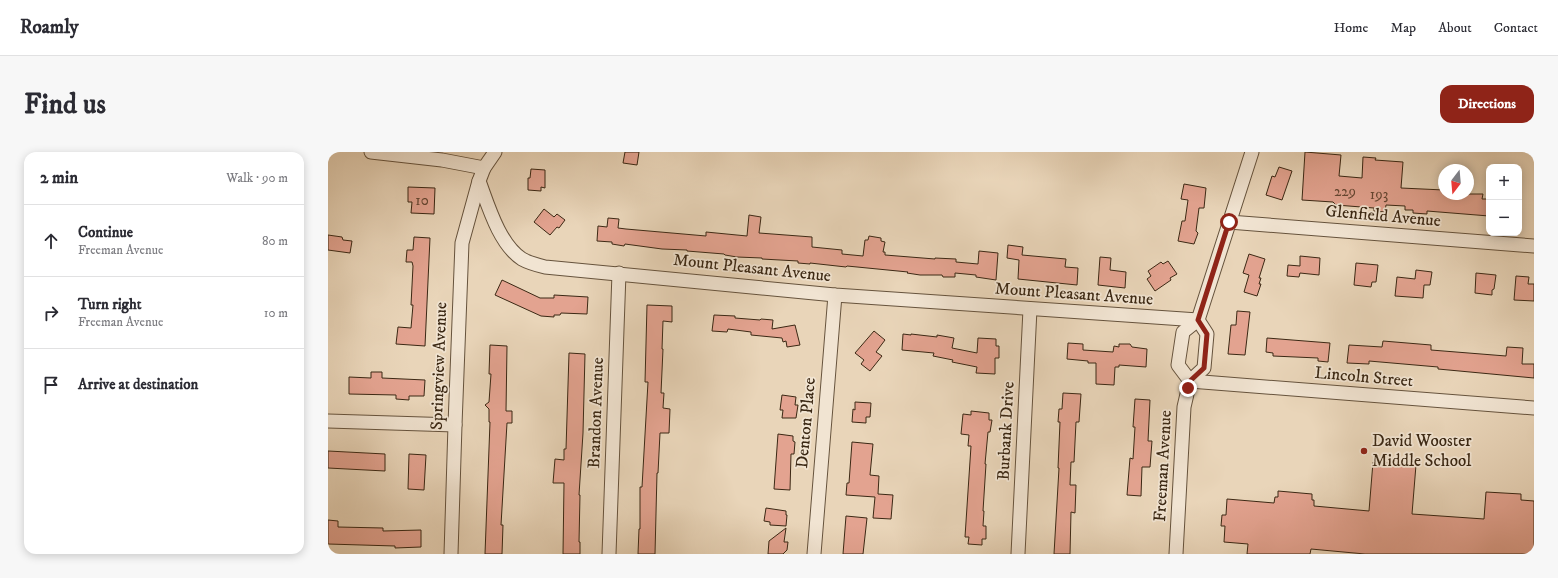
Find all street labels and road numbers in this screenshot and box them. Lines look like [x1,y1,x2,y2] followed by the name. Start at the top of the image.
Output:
[1324,200,1442,232] street label: Glenfield Avenue
[672,249,832,287] street label: Mount Pleasant Avenue
[994,277,1154,311] street label: Mount Pleasant Avenue
[426,302,452,430] street label: Springview Avenue
[583,357,609,469] street label: Brandon Avenue
[1314,362,1415,392] street label: Lincoln Street
[791,377,821,469] street label: Denton Place
[992,381,1020,481] street label: Burbank Drive
[1149,410,1177,522] street label: Freeman Avenue

